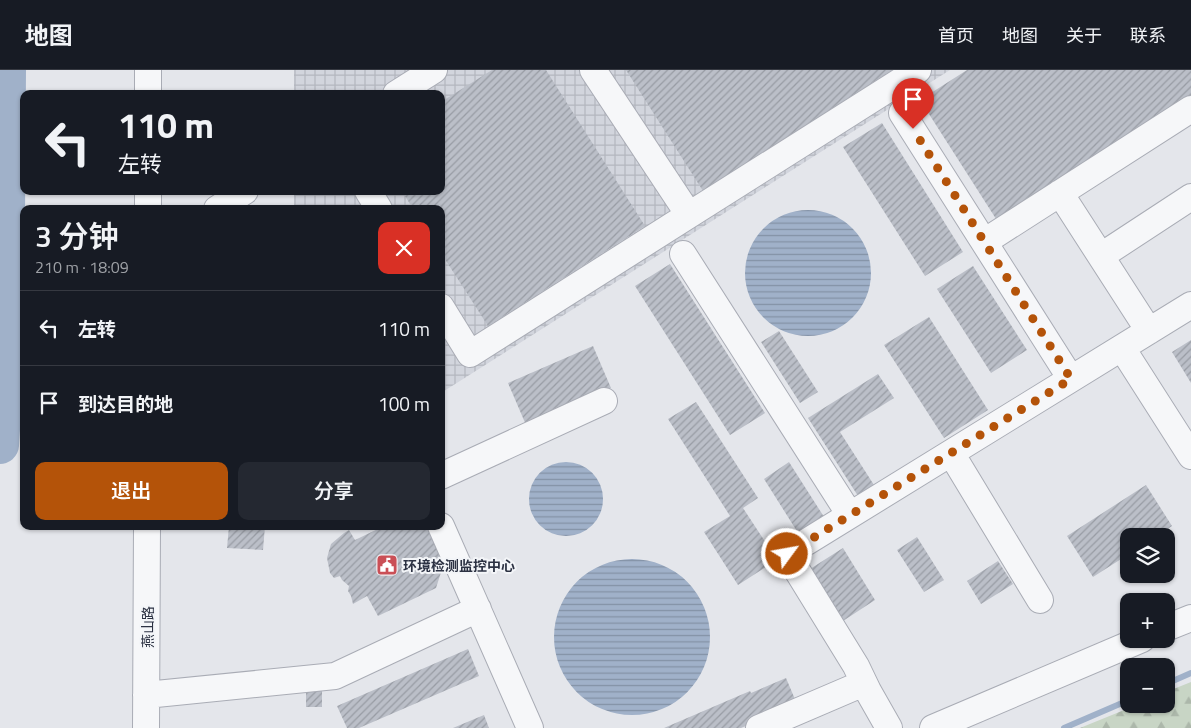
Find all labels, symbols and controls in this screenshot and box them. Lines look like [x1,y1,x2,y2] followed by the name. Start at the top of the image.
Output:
[25,17,73,53] text: 地图
[938,22,974,49] text: 首页
[1002,22,1038,49] text: 地图
[1066,22,1102,49] text: 关于
[1130,22,1166,49] text: 联系
[892,78,934,129] pin
[899,85,927,113] icon: arrive
[118,98,214,152] text: 110 m
[35,110,100,175] icon: left
[118,147,162,181] text: 左转
[35,213,118,259] text: 3 分钟
[378,222,430,274] button: close
[35,255,129,279] text: 210 m · 18:09
[35,314,63,342] icon: left
[78,314,116,343] text: 左转
[378,314,430,343] text: 110 m
[35,389,63,417] icon: arrive
[78,389,173,418] text: 到达目的地
[378,389,430,418] text: 100 m
[35,462,228,520] button: 退出
[238,462,430,520] button: 分享
[760,527,812,579] position arrow
[1120,528,1175,713] map controls
[1120,528,1175,583] button: layers
[375,553,399,577] public building icon: 环境检测监控中心
[403,555,515,576] place label: 环境检测监控中心
[1120,593,1175,648] button: +
[137,606,158,648] street label: 燕山路
[1120,658,1175,713] button: −

